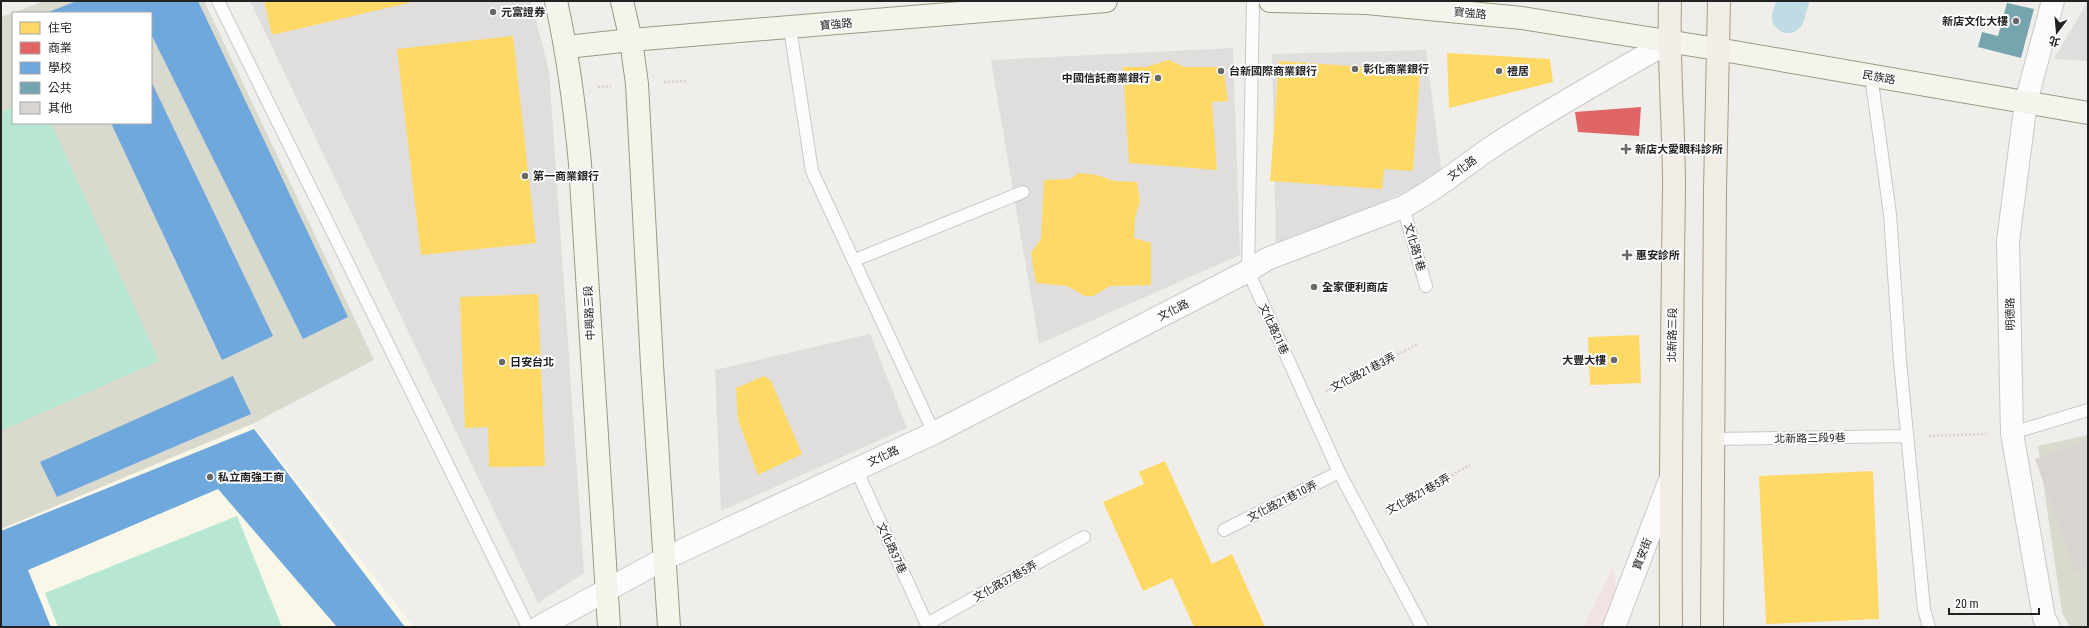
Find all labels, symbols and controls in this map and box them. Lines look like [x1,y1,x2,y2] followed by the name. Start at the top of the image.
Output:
[501,6,546,19] place label: 元富證券
[1453,6,1487,21] street label: 寶強路
[488,7,498,17] marker: 元富證券
[12,12,152,124] legend
[2037,12,2077,52] north arrow
[1942,15,2008,28] place label: 新店文化大樓
[2011,16,2021,26] marker: 新店文化大樓
[819,17,853,32] street label: 寶強路
[48,21,72,35] text: 住宅
[2047,33,2061,49] text: 北
[48,41,72,55] text: 商業
[48,61,72,75] text: 學校
[1363,63,1429,76] place label: 彰化商業銀行
[1350,64,1360,74] marker: 彰化商業銀行
[1229,65,1317,78] place label: 台新國際商業銀行
[1507,65,1529,78] place label: 禮居
[1216,66,1226,76] marker: 台新國際商業銀行
[1494,66,1504,76] marker: 禮居
[1862,68,1896,87] street label: 民族路
[1062,72,1150,85] place label: 中國信託商業銀行
[1153,73,1163,83] marker: 中國信託商業銀行
[48,81,72,95] text: 公共
[48,101,72,115] text: 其他
[1620,143,1632,155] marker: 新店大愛眼科診所
[1635,143,1723,156] place label: 新店大愛眼科診所
[1445,153,1479,183] street label: 文化路
[533,170,599,183] place label: 第一商業銀行
[520,171,530,181] marker: 第一商業銀行
[1401,222,1428,273] street label: 文化路1巷
[1621,249,1633,261] marker: 惠安診所
[1636,249,1680,262] place label: 惠安診所
[1322,281,1388,294] place label: 全家便利商店
[1309,282,1319,292] marker: 全家便利商店
[582,285,597,341] street label: 中興路三段
[1156,297,1191,324] street label: 文化路
[2004,297,2017,331] street label: 明德路
[1256,302,1291,357] street label: 文化路21巷
[1666,307,1679,363] street label: 北新路三段
[1329,350,1398,394] street label: 文化路21巷3弄
[1562,354,1606,367] place label: 大豐大樓
[1609,355,1619,365] marker: 大豐大樓
[510,356,554,369] place label: 日安台北
[497,357,507,367] marker: 日安台北
[1774,431,1846,446] street label: 北新路三段9巷
[866,444,901,469] street label: 文化路
[217,471,284,484] place label: 私立南強工商
[1384,471,1453,517] street label: 文化路21巷5弄
[205,472,215,482] marker: 私立南強工商
[1245,478,1319,525] street label: 文化路21巷10弄
[874,521,909,576] street label: 文化路37巷
[1630,536,1654,572] street label: 寶安街
[971,558,1040,604] street label: 文化路37巷5弄
[1949,590,2039,616] scale bar
[1955,597,1979,611] text: 20 m

